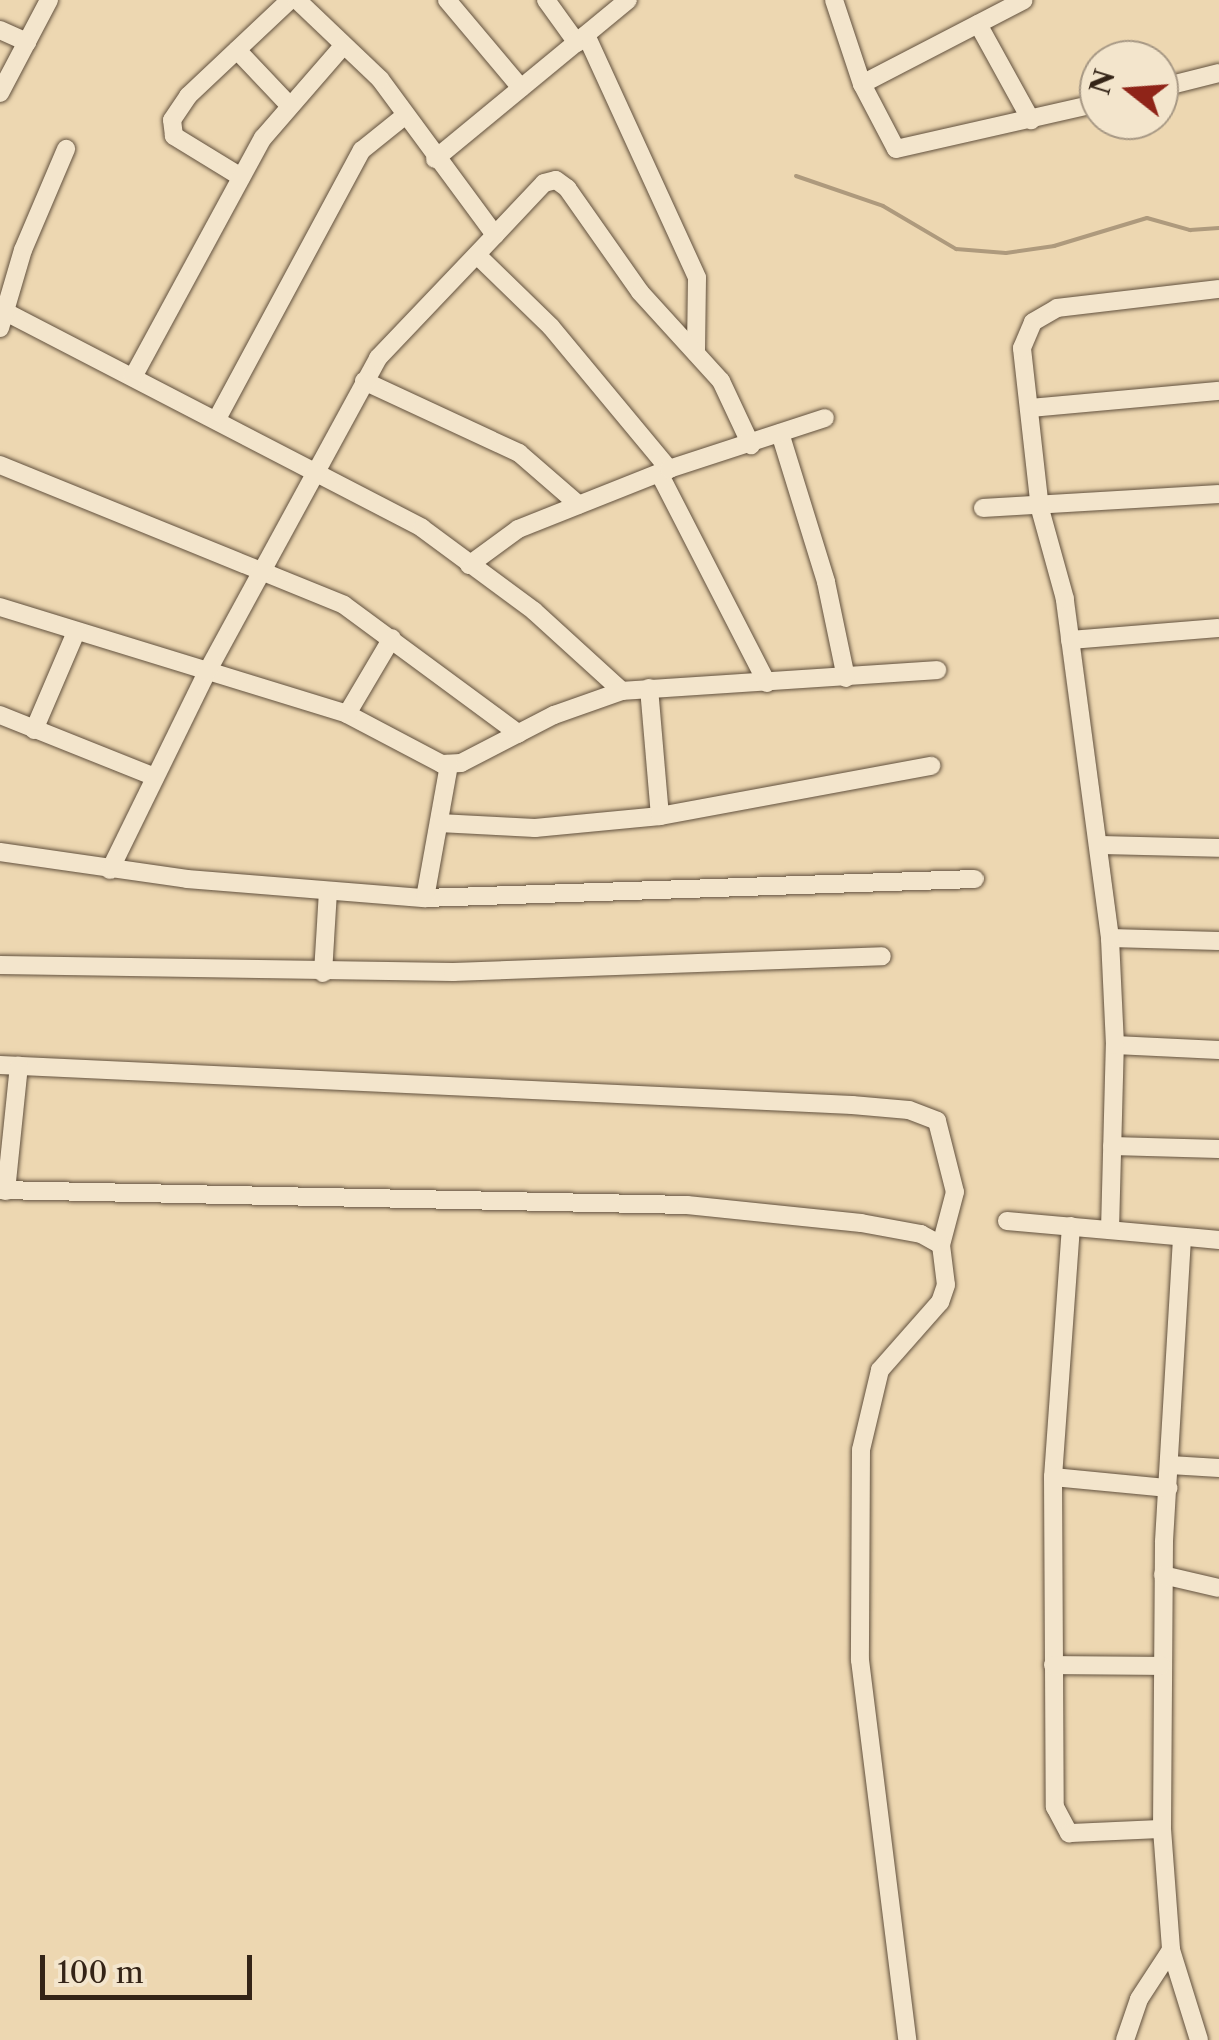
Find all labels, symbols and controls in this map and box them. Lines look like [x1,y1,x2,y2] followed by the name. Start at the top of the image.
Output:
[1079,40,1179,140] north arrow
[1082,65,1122,98] text: N
[45,1935,258,1997] scale bar
[57,1954,144,1991] text: 100 m

